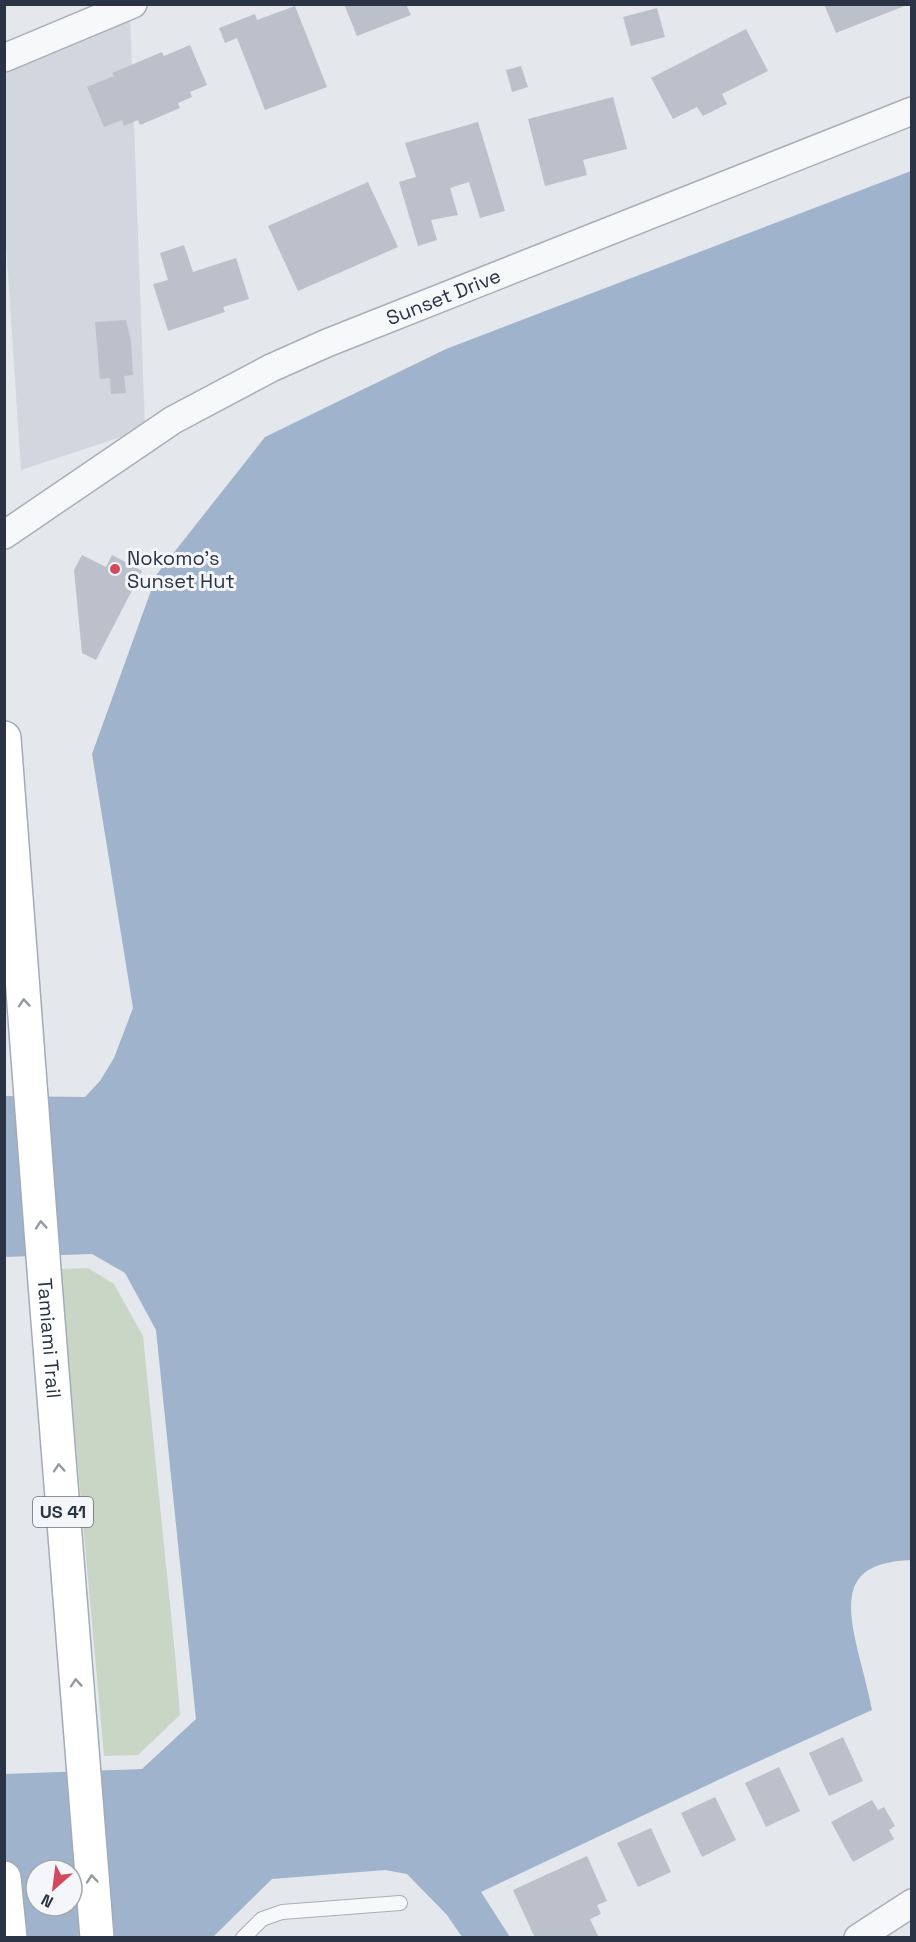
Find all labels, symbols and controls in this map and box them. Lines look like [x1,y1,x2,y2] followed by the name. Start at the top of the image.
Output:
[382,262,505,331] street label: Sunset Drive
[127,545,235,594] place label: Nokomo’s Sunset Hut
[108,562,122,576] marker: Nokomo’s Sunset Hut
[18,998,31,1007] one-way arrow
[34,1220,47,1229] one-way arrow
[32,1277,67,1399] street label: Tamiami Trail
[53,1463,66,1472] one-way arrow
[33,1497,93,1527] road number: US 41
[70,1678,83,1687] one-way arrow
[24,1858,84,1918] north arrow
[86,1875,99,1884] one-way arrow
[38,1889,57,1913] text: N

